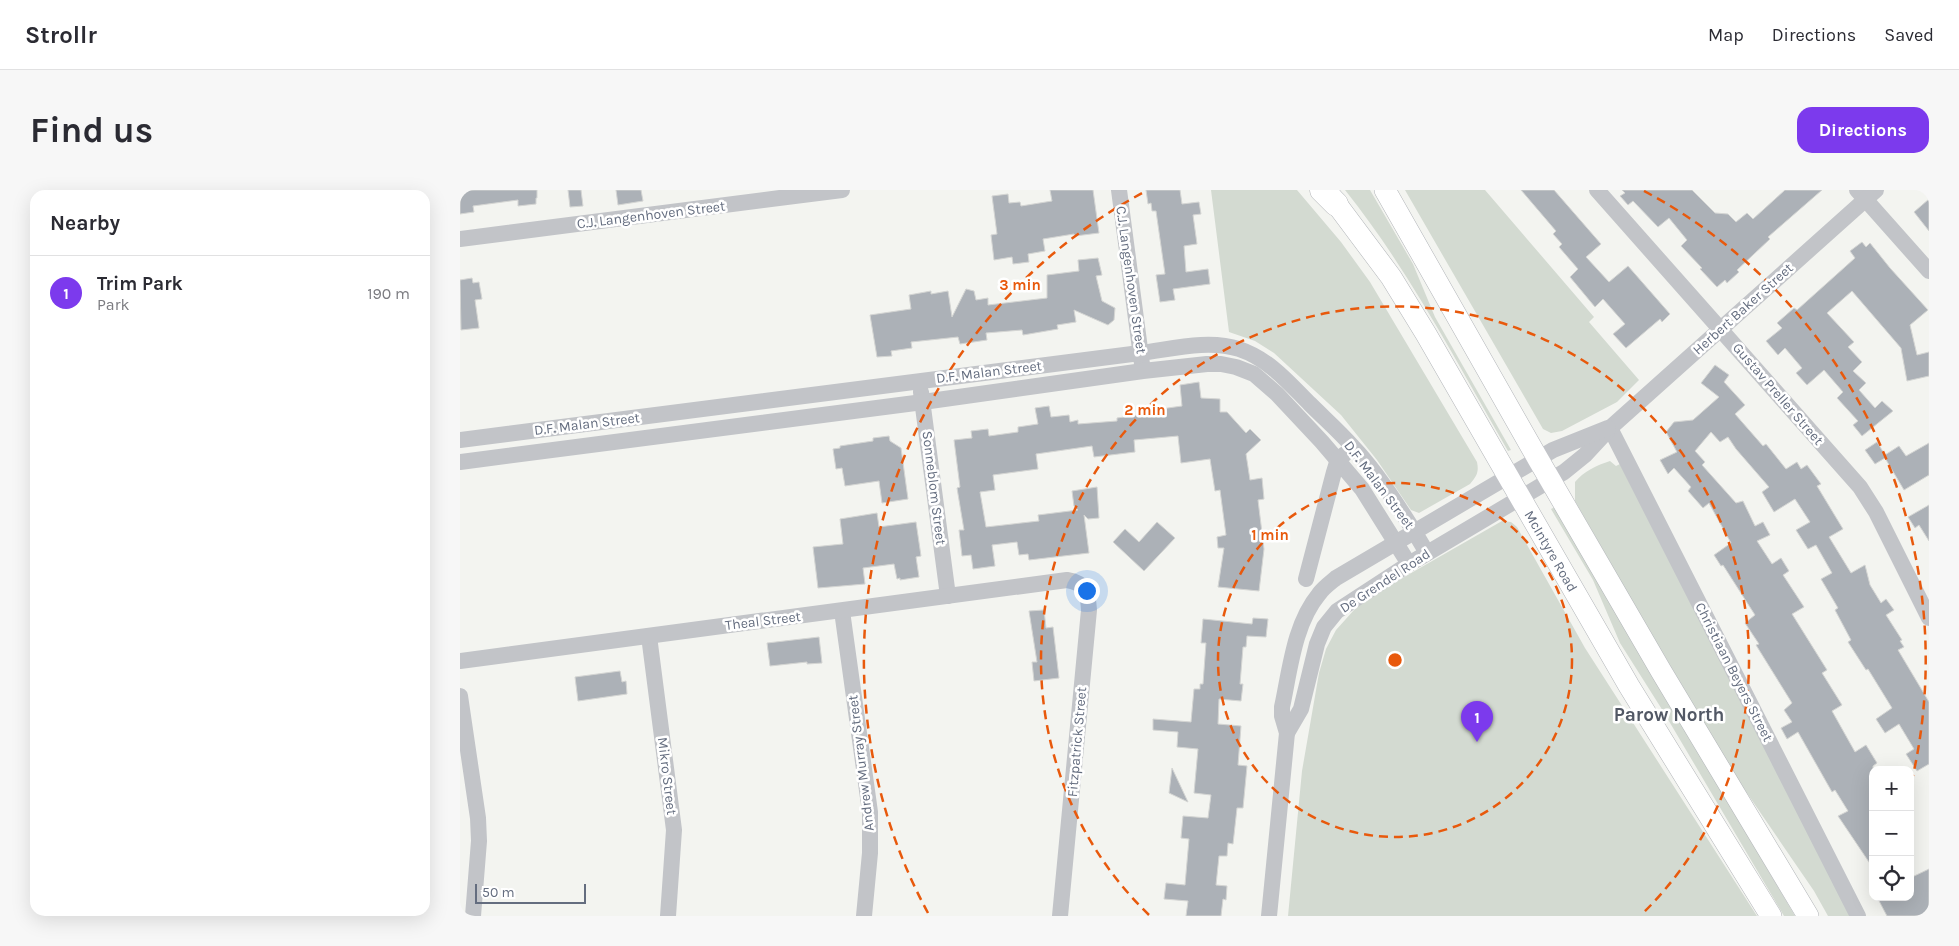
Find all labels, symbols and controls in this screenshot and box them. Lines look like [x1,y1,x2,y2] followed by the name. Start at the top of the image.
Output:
[25,21,97,49] text: Strollr
[1708,24,1744,46] text: Map
[1772,24,1856,46] text: Directions
[1884,24,1934,46] text: Saved
[1797,107,1929,153] button: Directions
[30,110,153,151] text: Find us
[576,197,726,233] street label: C.J. Langenhoven Street
[1112,205,1150,355] street label: C.J. Langenhoven Street
[50,211,120,235] text: Nearby
[1689,260,1797,358] street label: Herbert Baker Street
[97,273,183,295] text: Trim Park
[999,276,1041,294] text: 3 min
[63,284,69,303] text: 1
[367,284,410,303] text: 190 m
[97,295,129,314] text: Park
[1729,339,1827,449] street label: Gustav Preller Street
[935,357,1043,387] street label: D.F. Malan Street
[1124,401,1166,419] text: 2 min
[533,409,641,439] street label: D.F. Malan Street
[919,430,949,546] street label: Sonneblom Street
[1340,437,1418,533] street label: D.F. Malan Street
[1521,507,1581,595] street label: McIntyre Road
[1251,526,1289,544] text: 1 min
[1337,545,1433,617] street label: De Grendel Road
[1074,578,1100,604] your location
[1691,600,1777,744] street label: Christiaan Beyers Street
[724,608,802,634] street label: Theal Street
[1386,651,1404,669] centre of rings
[1064,686,1090,798] street label: Fitzpatrick Street
[844,694,878,832] street label: Andrew Murray Street
[1461,701,1493,742] pin: 1
[1614,704,1724,726] district label: Parow North
[654,736,680,816] street label: Mikro Street
[1869,766,1914,901] map controls
[1869,766,1914,811] button: +
[1869,811,1914,856] button: −
[1869,856,1914,901] button: locate
[475,881,586,904] scale bar
[482,884,515,901] text: 50 m

